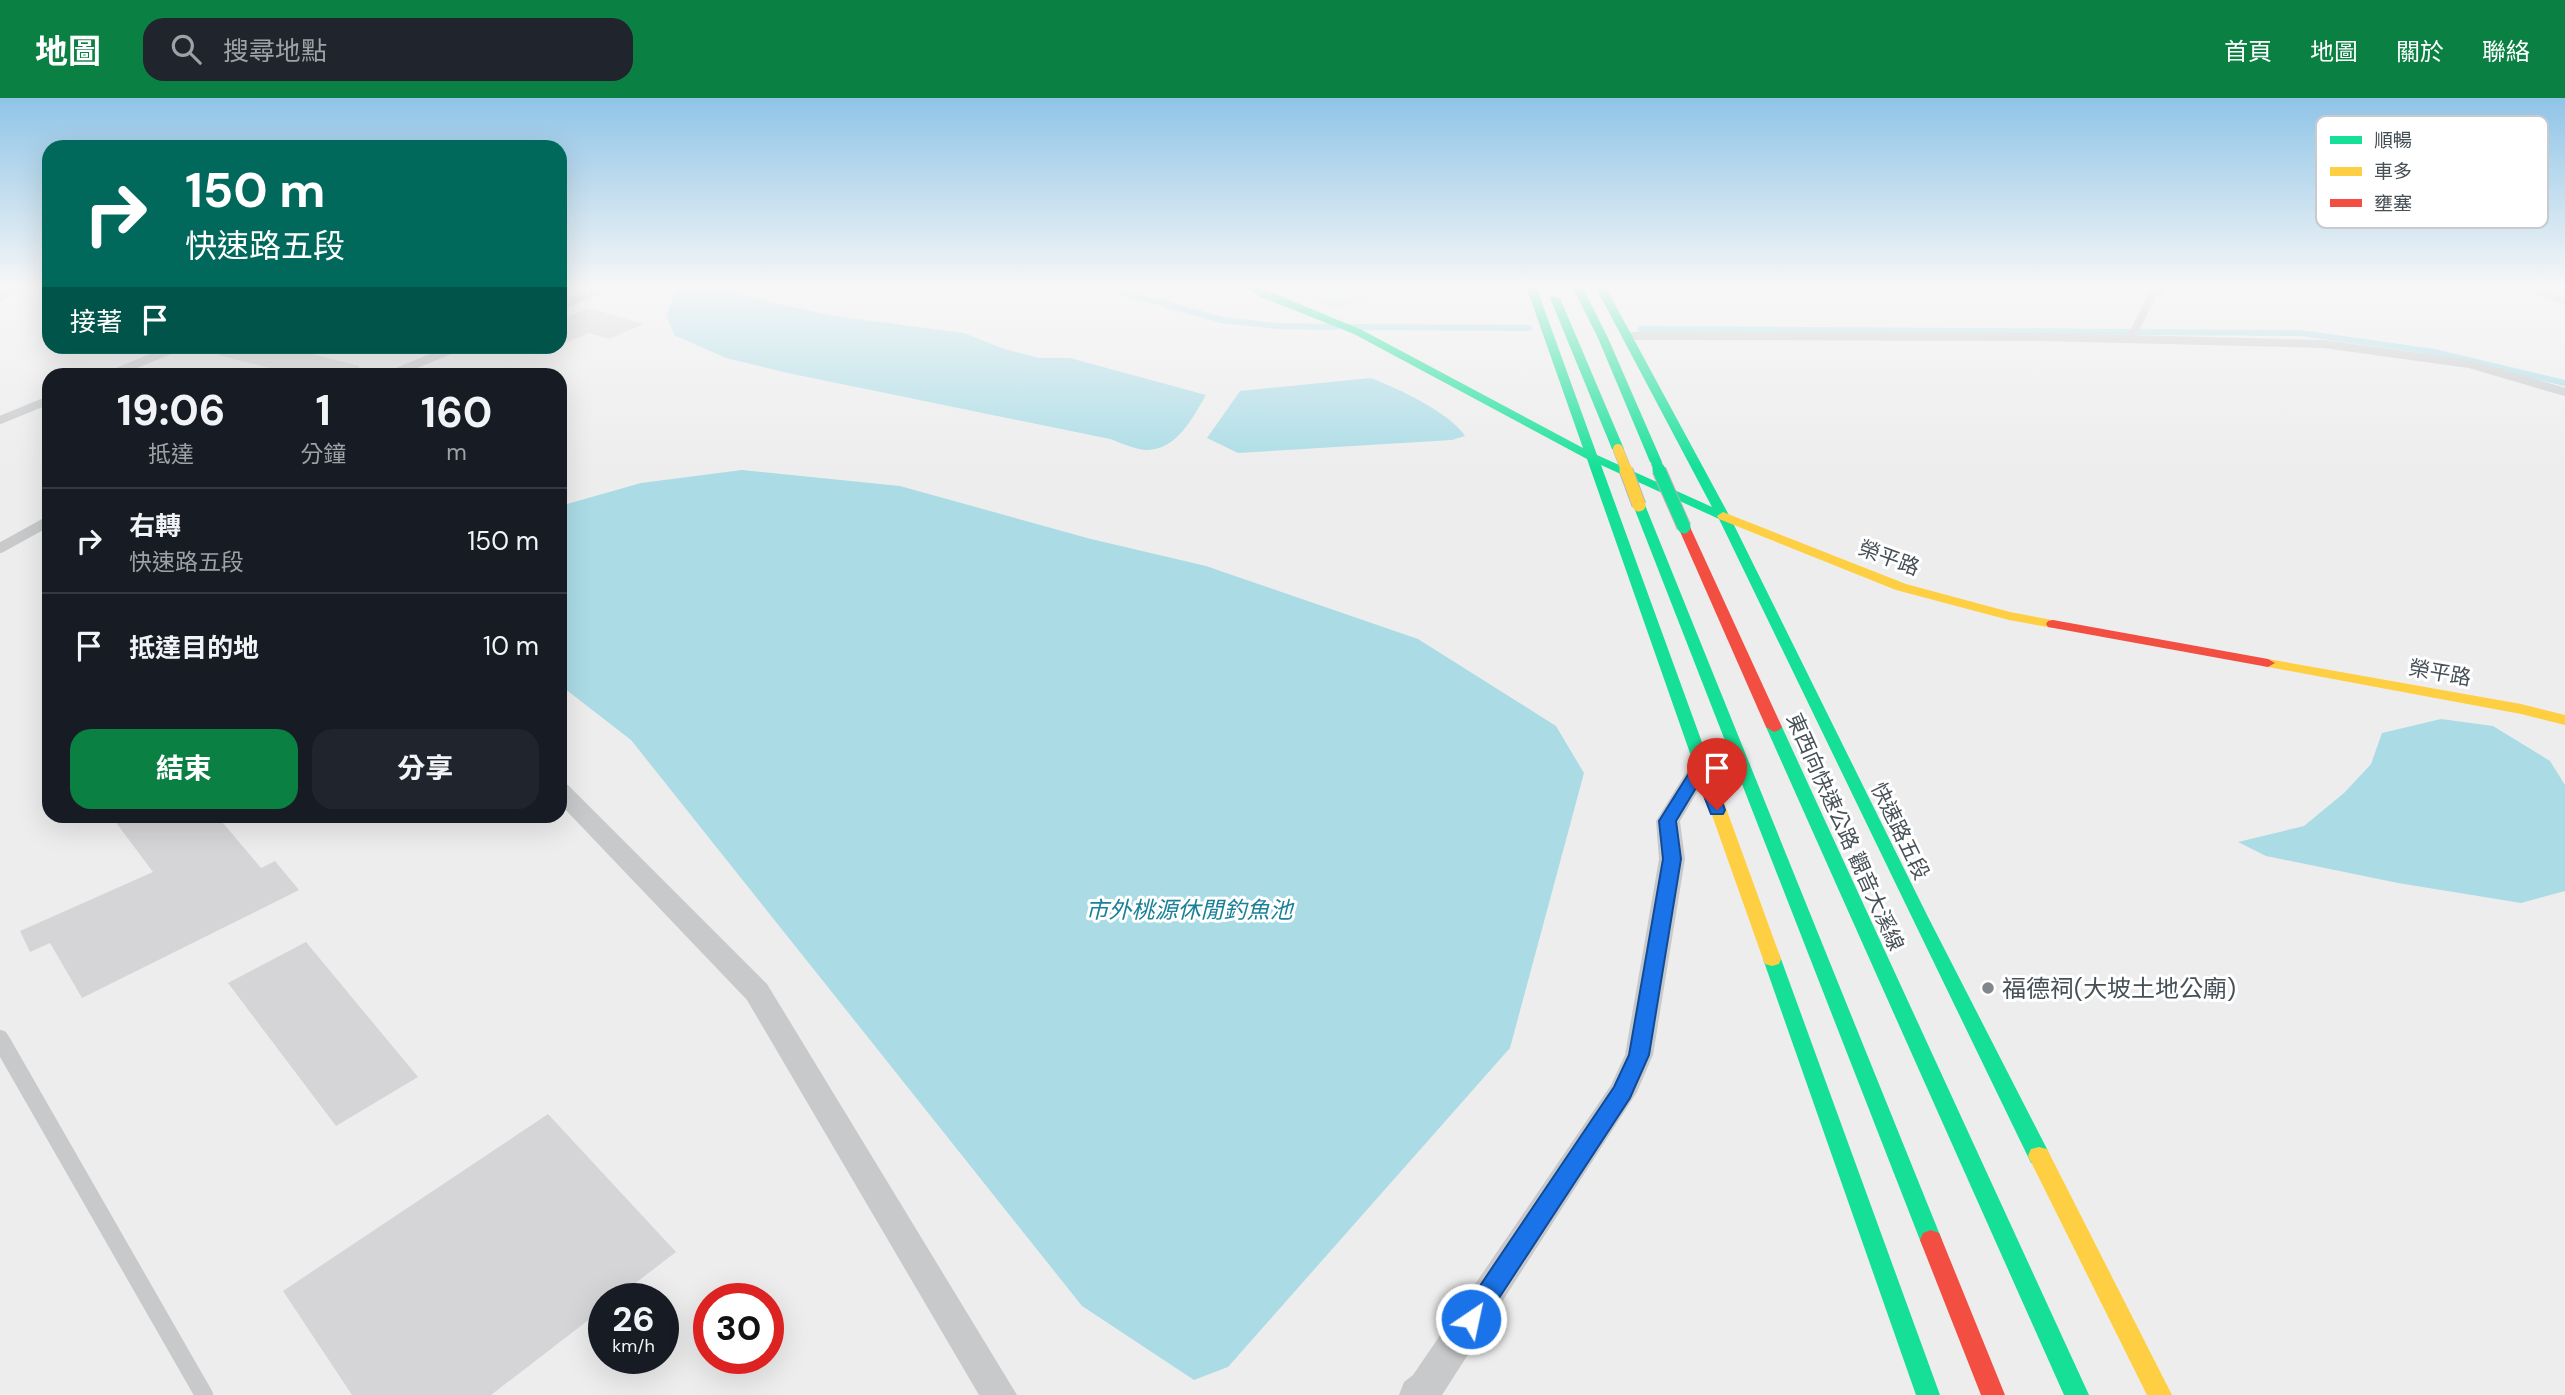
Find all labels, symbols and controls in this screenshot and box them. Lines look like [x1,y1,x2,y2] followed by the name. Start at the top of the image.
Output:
[143,18,633,81] search box
[35,30,101,73] text: 地圖
[167,30,205,68] icon: search
[223,34,327,68] text: 搜尋地點
[2224,36,2272,67] text: 首頁
[2310,36,2358,67] text: 地圖
[2396,36,2444,67] text: 關於
[2482,36,2530,67] text: 聯絡
[2316,116,2548,228] legend
[2374,128,2412,153] text: 順暢
[185,158,325,222] text: 150 m
[2374,159,2412,184] text: 車多
[70,168,161,259] icon: right
[2374,191,2412,216] text: 壅塞
[185,225,345,267] text: 快速路五段
[136,301,174,339] icon: arrive
[70,305,122,339] text: 接著
[117,383,226,438] text: 19:06
[316,383,331,438] text: 1
[421,385,492,440] text: 160
[446,437,467,467] text: m
[148,439,194,469] text: 抵達
[300,439,346,469] text: 分鐘
[129,509,181,543] text: 右轉
[70,522,108,560] icon: right
[467,524,539,558] text: 150 m
[1855,534,1923,582] street label: 榮平路
[129,547,244,577] text: 快速路五段
[70,627,108,665] icon: arrive
[483,629,539,663] text: 10 m
[129,631,259,665] text: 抵達目的地
[2407,654,2473,692] street label: 榮平路
[1780,709,1910,955] street label: 東西向快速公路 觀音大溪線
[70,729,298,809] button: 結束
[312,729,539,809] button: 分享
[1687,738,1747,810] pin
[1698,749,1736,787] icon: arrive
[1864,778,1936,884] street label: 快速路五段
[1086,895,1295,925] water label: 市外桃源休閒釣魚池
[2002,973,2236,1004] place label: 福德祠(大坡土地公廟)
[1980,980,1996,996] marker: 福德祠(大坡土地公廟)
[1434,1282,1508,1356] position arrow
[693,1283,784,1374] speed limit sign: 30
[612,1296,655,1342] text: 26
[612,1334,655,1358] text: km/h

